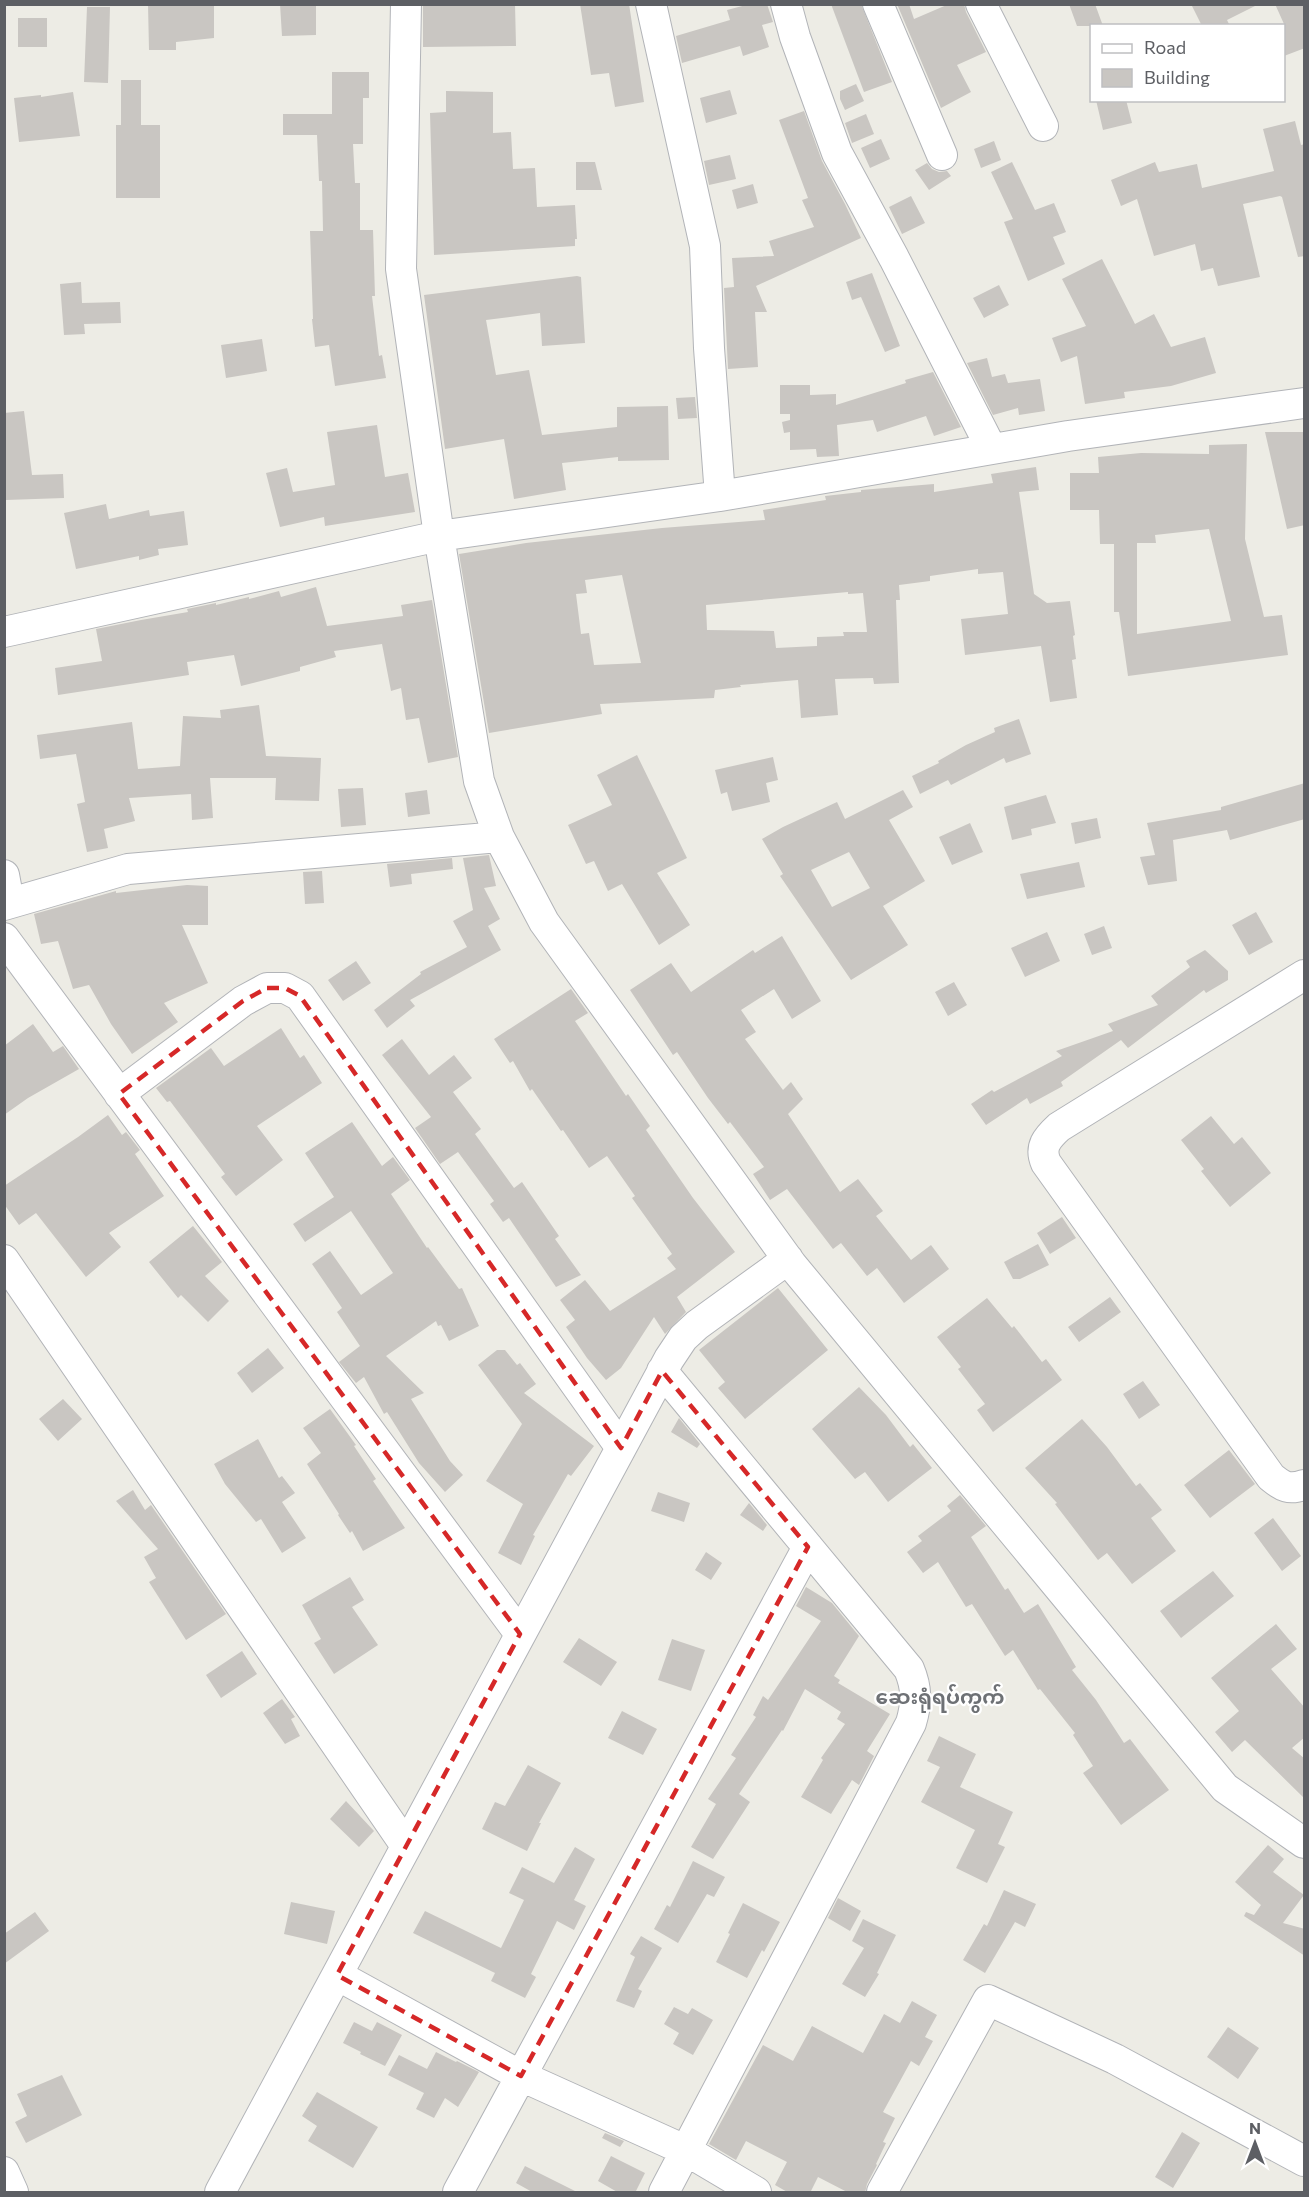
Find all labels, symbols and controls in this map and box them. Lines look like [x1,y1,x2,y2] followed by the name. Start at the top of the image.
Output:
[1090,24,1285,102] legend
[1144,36,1186,58] text: Road
[1144,66,1210,88] text: Building
[876,1684,1004,1713] district label: ဆေးရုံရပ်ကွက်
[1225,2113,1285,2173] north arrow
[1249,2118,1261,2137] text: N

